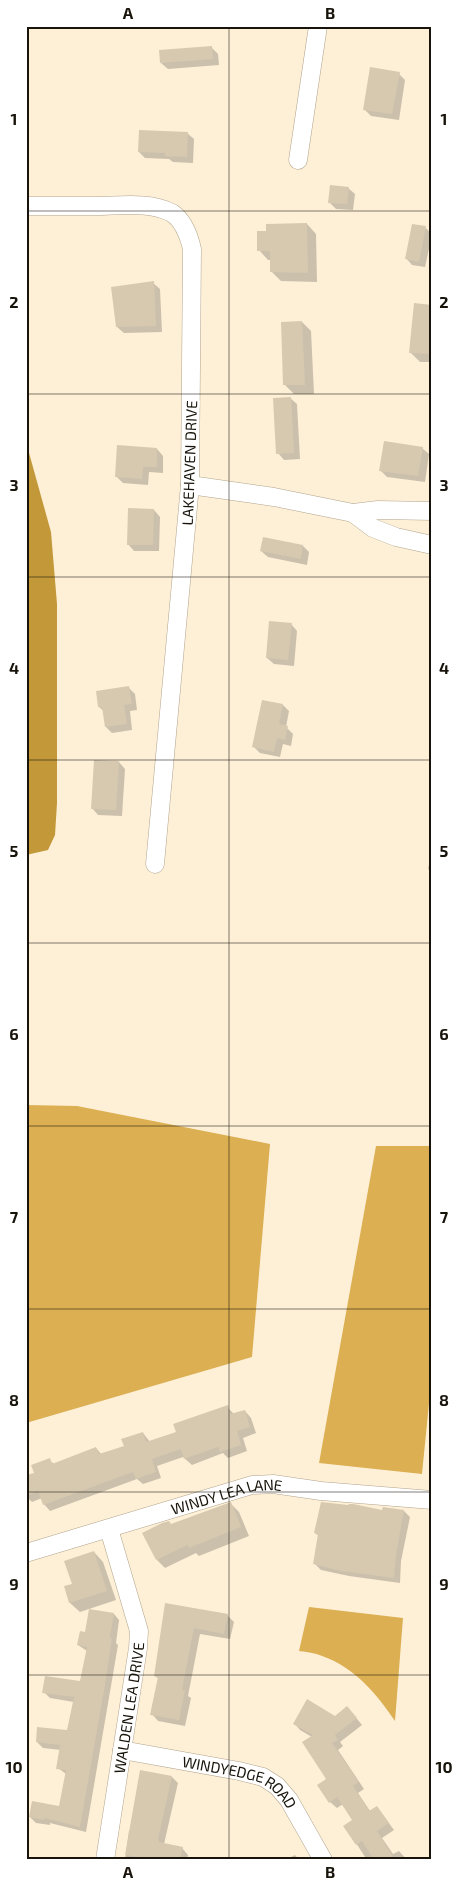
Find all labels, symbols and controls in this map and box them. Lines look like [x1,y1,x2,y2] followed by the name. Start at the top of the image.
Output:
[123,3,134,22] text: A
[325,3,335,22] text: B
[11,109,17,128] text: 1
[441,109,447,128] text: 1
[9,292,19,311] text: 2
[439,292,449,311] text: 2
[178,400,200,526] street label: LAKEHAVEN DRIVE
[9,475,19,494] text: 3
[439,475,449,494] text: 3
[9,658,19,677] text: 4
[439,658,449,677] text: 4
[10,841,19,860] text: 5
[440,841,449,860] text: 5
[9,1024,19,1043] text: 6
[439,1024,449,1043] text: 6
[10,1207,19,1226] text: 7
[440,1207,449,1226] text: 7
[9,1390,19,1409] text: 8
[439,1390,449,1409] text: 8
[169,1475,283,1518] street label: WINDY LEA LANE
[9,1574,19,1593] text: 9
[439,1574,449,1593] text: 9
[110,1642,147,1775] street label: WALDEN LEA DRIVE
[181,1752,301,1811] street label: WINDYEDGE ROAD
[5,1757,23,1776] text: 10
[435,1757,453,1776] text: 10
[123,1862,134,1881] text: A
[325,1862,335,1881] text: B

